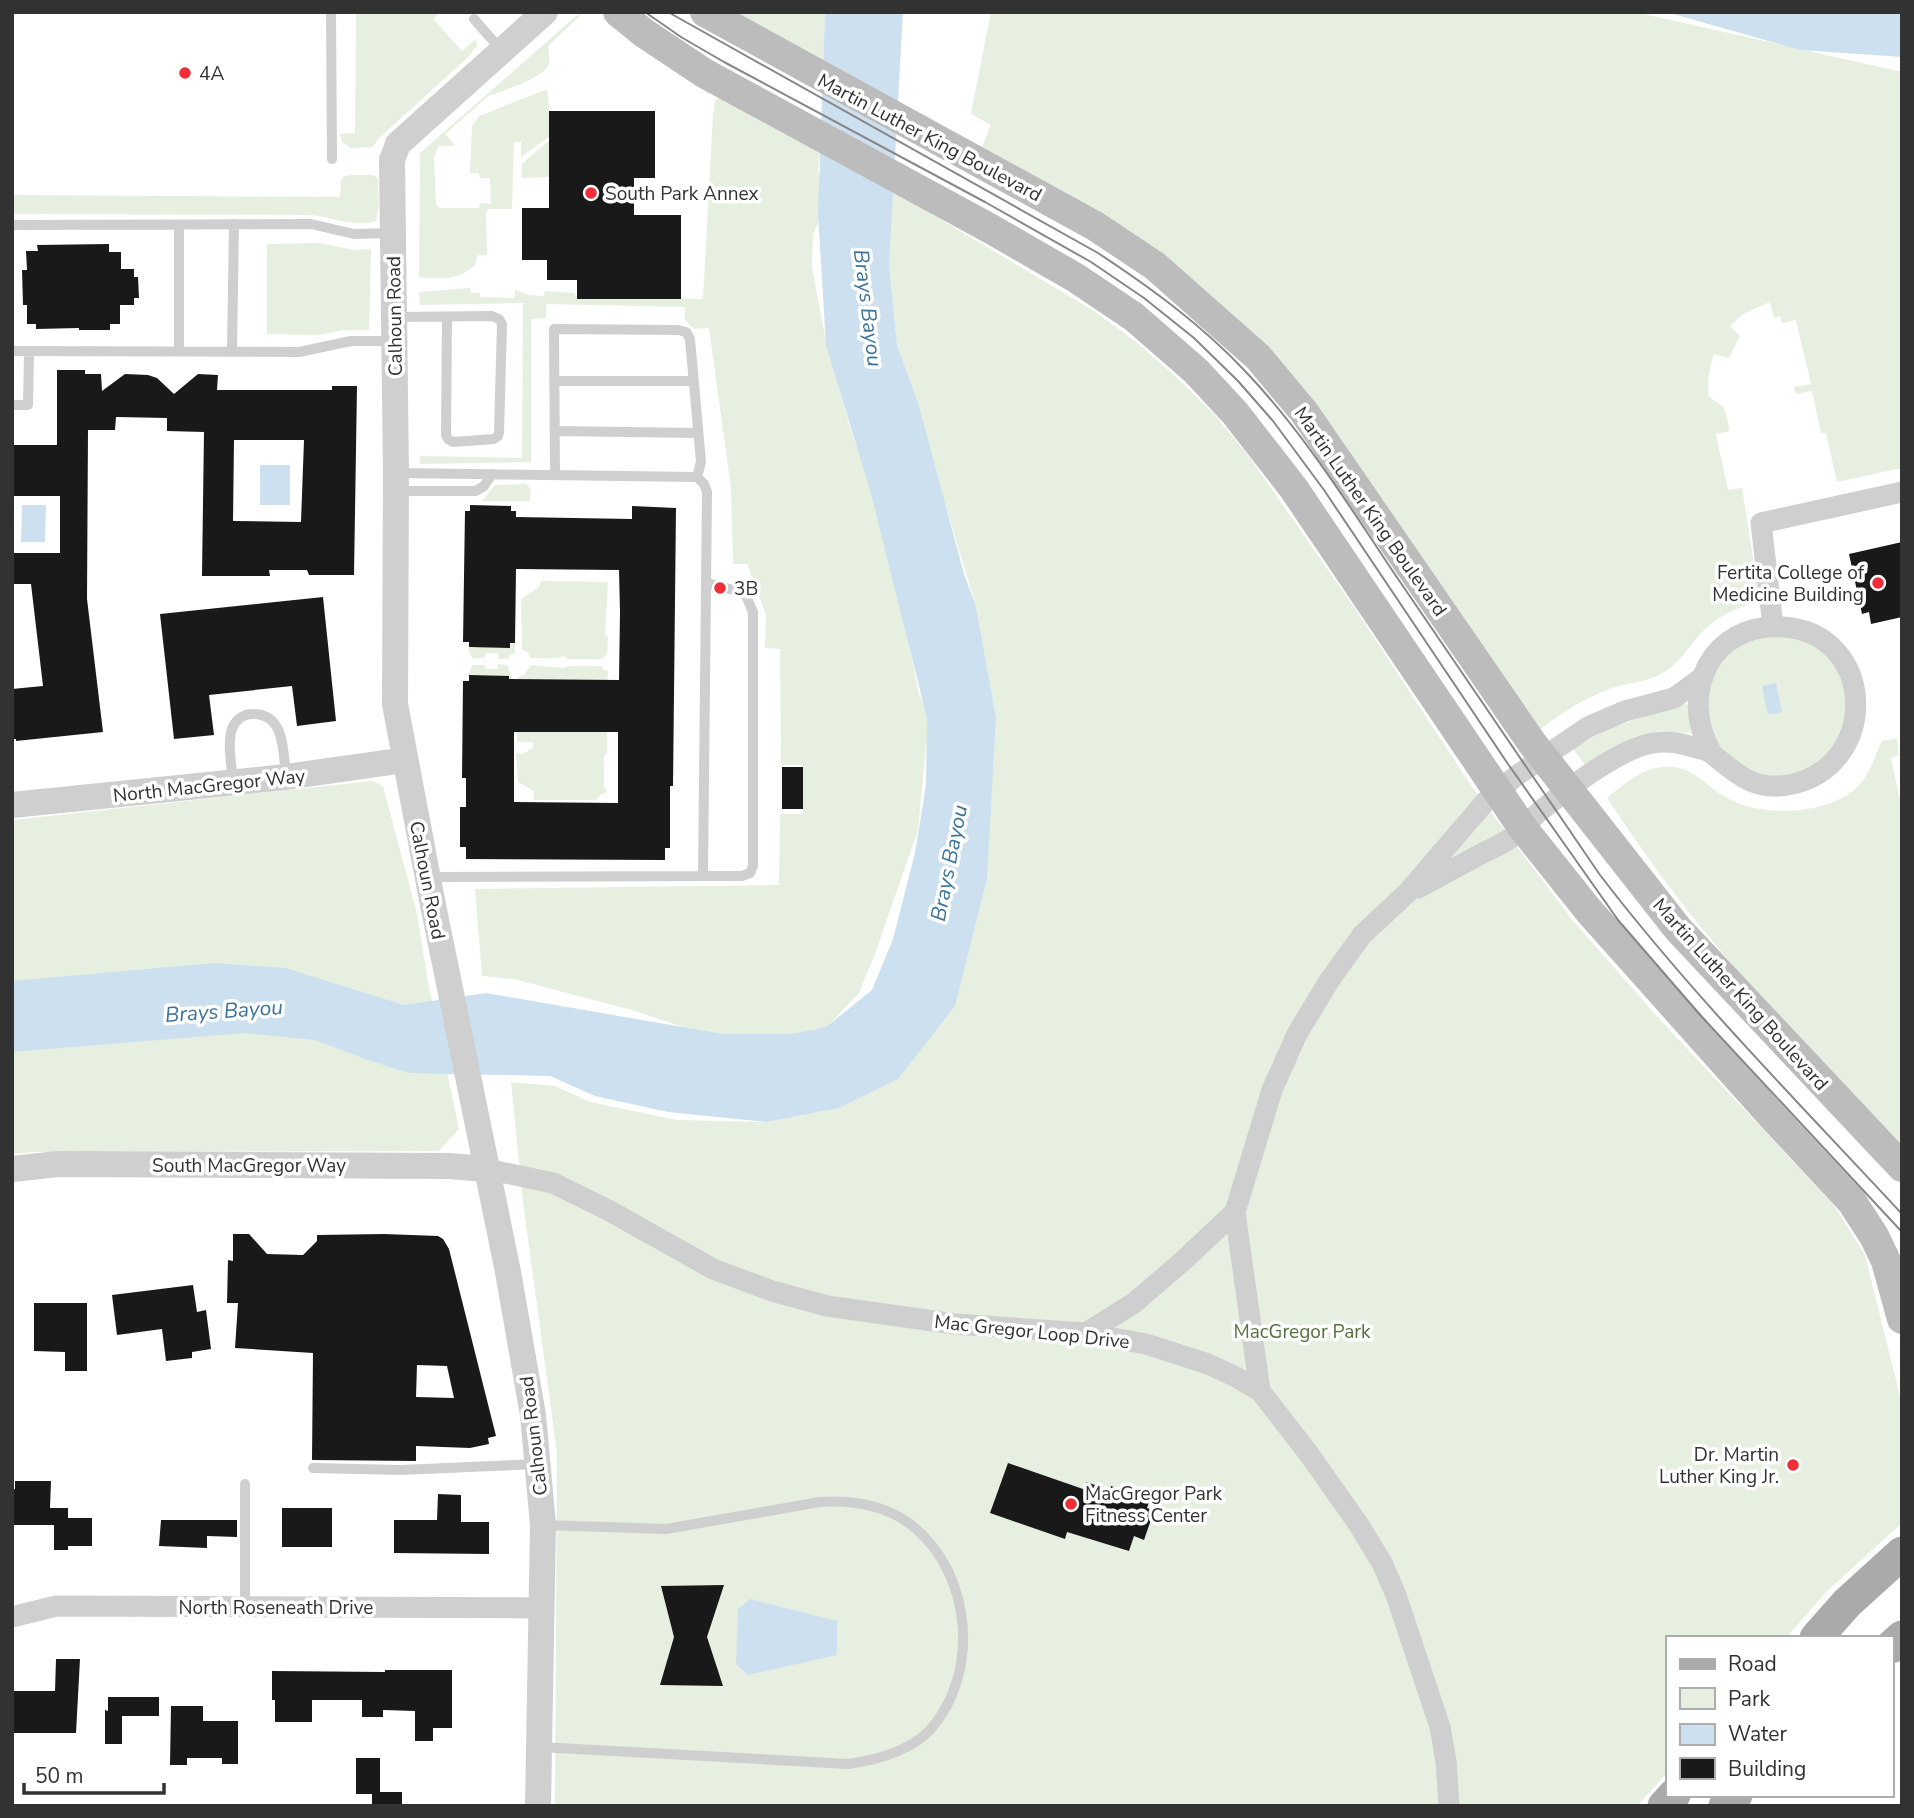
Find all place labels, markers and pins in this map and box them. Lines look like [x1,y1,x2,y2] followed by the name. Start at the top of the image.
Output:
[199,61,224,87] place label: 4A
[177,65,193,81] marker: 4A
[605,181,759,207] place label: South Park Annex
[583,185,599,201] marker: South Park Annex
[1712,560,1865,608] place label: Fertita College of Medicine Building
[1870,575,1886,591] marker: Fertita College of Medicine Building
[734,576,758,602] place label: 3B
[712,580,728,596] marker: 3B
[1659,1442,1779,1490] place label: Dr. Martin Luther King Jr.
[1785,1457,1801,1473] marker: Dr. Martin Luther King Jr.
[1085,1481,1223,1529] place label: MacGregor Park Fitness Center
[1063,1496,1079,1512] marker: MacGregor Park Fitness Center

